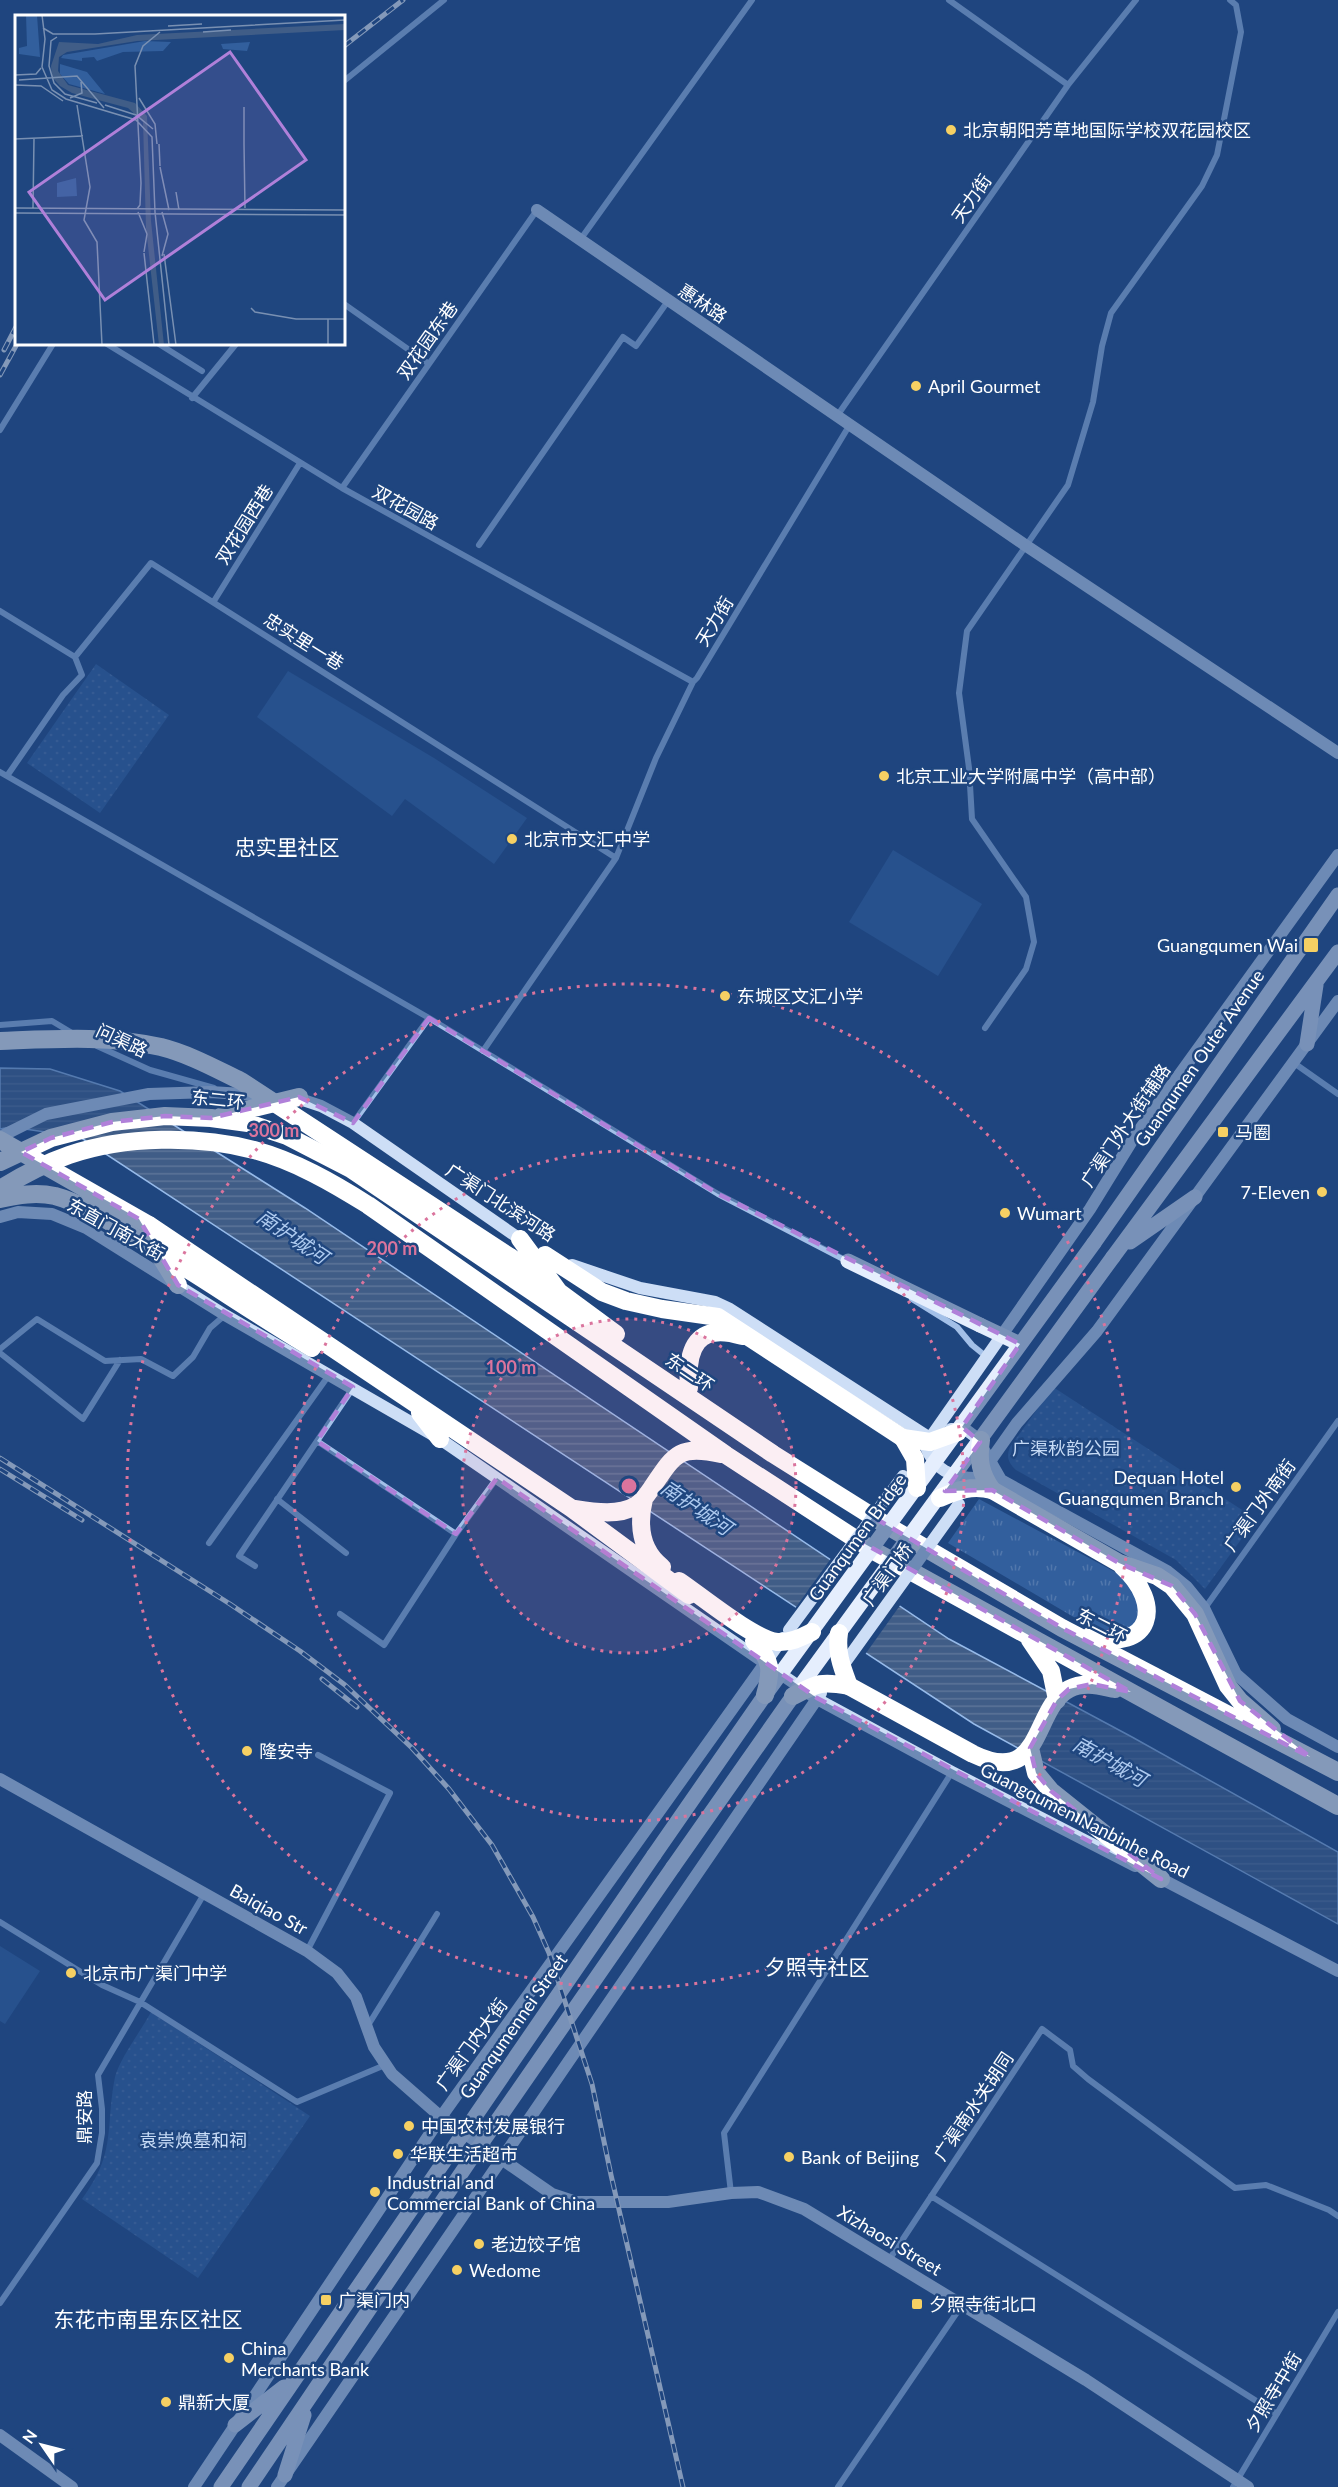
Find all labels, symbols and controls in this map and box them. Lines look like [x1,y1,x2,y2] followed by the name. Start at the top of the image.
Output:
[15,15,345,345] inset map
[963,119,1251,141] place label: 北京朝阳芳草地国际学校双花园校区
[944,123,958,137] marker: 北京朝阳芳草地国际学校双花园校区
[947,170,995,226] street label: 天力街
[674,279,732,327] street label: 惠林路
[392,297,462,383] street label: 双花园东巷
[928,375,1041,397] place label: April Gourmet
[909,379,923,393] marker: April Gourmet
[211,480,277,568] street label: 双花园西巷
[369,480,443,534] street label: 双花园路
[691,592,737,650] street label: 天力街
[260,608,348,674] street label: 忠实里一巷
[896,765,1166,787] place label: 北京工业大学附属中学（高中部）
[877,769,891,783] marker: 北京工业大学附属中学（高中部）
[524,828,650,850] place label: 北京市文汇中学
[505,832,519,846] marker: 北京市文汇中学
[235,834,340,859] district label: 忠实里社区
[1157,934,1298,956] place label: Guangqumen Wai
[1302,936,1320,954] marker: Guangqumen Wai
[1129,965,1269,1151] street label: Guanqumen Outer Avenue
[737,985,863,1007] place label: 东城区文汇小学
[718,989,732,1003] marker: 东城区文汇小学
[93,1019,151,1061] street label: 问渠路
[1076,1059,1174,1191] street label: 广渠门外大街辅路
[190,1085,246,1113] street label: 东二环
[249,1119,299,1141] text: 300 m
[1235,1121,1271,1143] place label: 马圈
[1216,1125,1230,1139] marker: 马圈
[442,1158,560,1246] street label: 广渠门北滨河路
[1240,1181,1310,1203] place label: 7-Eleven
[1315,1185,1329,1199] marker: 7-Eleven
[63,1193,169,1265] street label: 东直门南大街
[1017,1202,1082,1224] place label: Wumart
[253,1204,336,1271] water label: 南护城河
[998,1206,1012,1220] marker: Wumart
[367,1237,417,1259] text: 200 m
[661,1348,719,1396] street label: 东二环
[486,1356,536,1378] text: 100 m
[1012,1437,1120,1459] park label: 广渠秋韵公园
[1218,1455,1300,1555] street label: 广渠门外南街
[1058,1466,1224,1509] place label: Dequan Hotel Guangqumen Branch
[803,1469,911,1605] street label: Guanqumen Bridge
[657,1475,740,1542] water label: 南护城河
[619,1476,639,1496] centre of rings
[1229,1480,1243,1494] marker: Dequan Hotel Guangqumen Branch
[857,1538,917,1610] street label: 广渠门桥
[1073,1603,1131,1647] street label: 东二环
[1069,1731,1154,1793] water label: 南护城河
[259,1740,313,1762] place label: 隆安寺
[240,1744,254,1758] marker: 隆安寺
[977,1758,1193,1882] street label: Guangqumen Nanbinhe Road
[226,1879,312,1940] street label: Baiqiao Str
[455,1949,572,2103] street label: Guanqumennei Street
[765,1954,870,1979] district label: 夕照寺社区
[83,1962,227,1984] place label: 北京市广渠门中学
[64,1966,78,1980] marker: 北京市广渠门中学
[430,1994,512,2094] street label: 广渠门内大街
[929,2048,1017,2164] street label: 广渠南水关胡同
[73,2090,95,2144] street label: 鼎安路
[421,2115,565,2137] place label: 中国农村发展银行
[402,2119,416,2133] marker: 中国农村发展银行
[139,2129,247,2151] park label: 袁崇焕墓和祠
[410,2143,518,2165] place label: 华联生活超市
[801,2146,919,2168] place label: Bank of Beijing
[391,2147,405,2161] marker: 华联生活超市
[782,2150,796,2164] marker: Bank of Beijing
[387,2171,595,2214] place label: Industrial and Commercial Bank of China
[368,2185,382,2199] marker: Industrial and Commercial Bank of China
[834,2200,946,2280] street label: Xizhaosi Street
[491,2233,581,2255] place label: 老边饺子馆
[472,2237,486,2251] marker: 老边饺子馆
[469,2259,541,2281] place label: Wedome
[450,2263,464,2277] marker: Wedome
[338,2289,410,2311] place label: 广渠门内
[319,2293,333,2307] marker: 广渠门内
[929,2293,1037,2315] place label: 夕照寺街北口
[910,2297,924,2311] marker: 夕照寺街北口
[54,2306,243,2331] district label: 东花市南里东区社区
[241,2337,370,2380] place label: China Merchants Bank
[1240,2348,1306,2436] street label: 夕照寺中街
[222,2351,236,2365] marker: China Merchants Bank
[178,2391,250,2413] place label: 鼎新大厦
[159,2395,173,2409] marker: 鼎新大厦
[12,2415,72,2475] north arrow
[18,2426,41,2447] text: N

